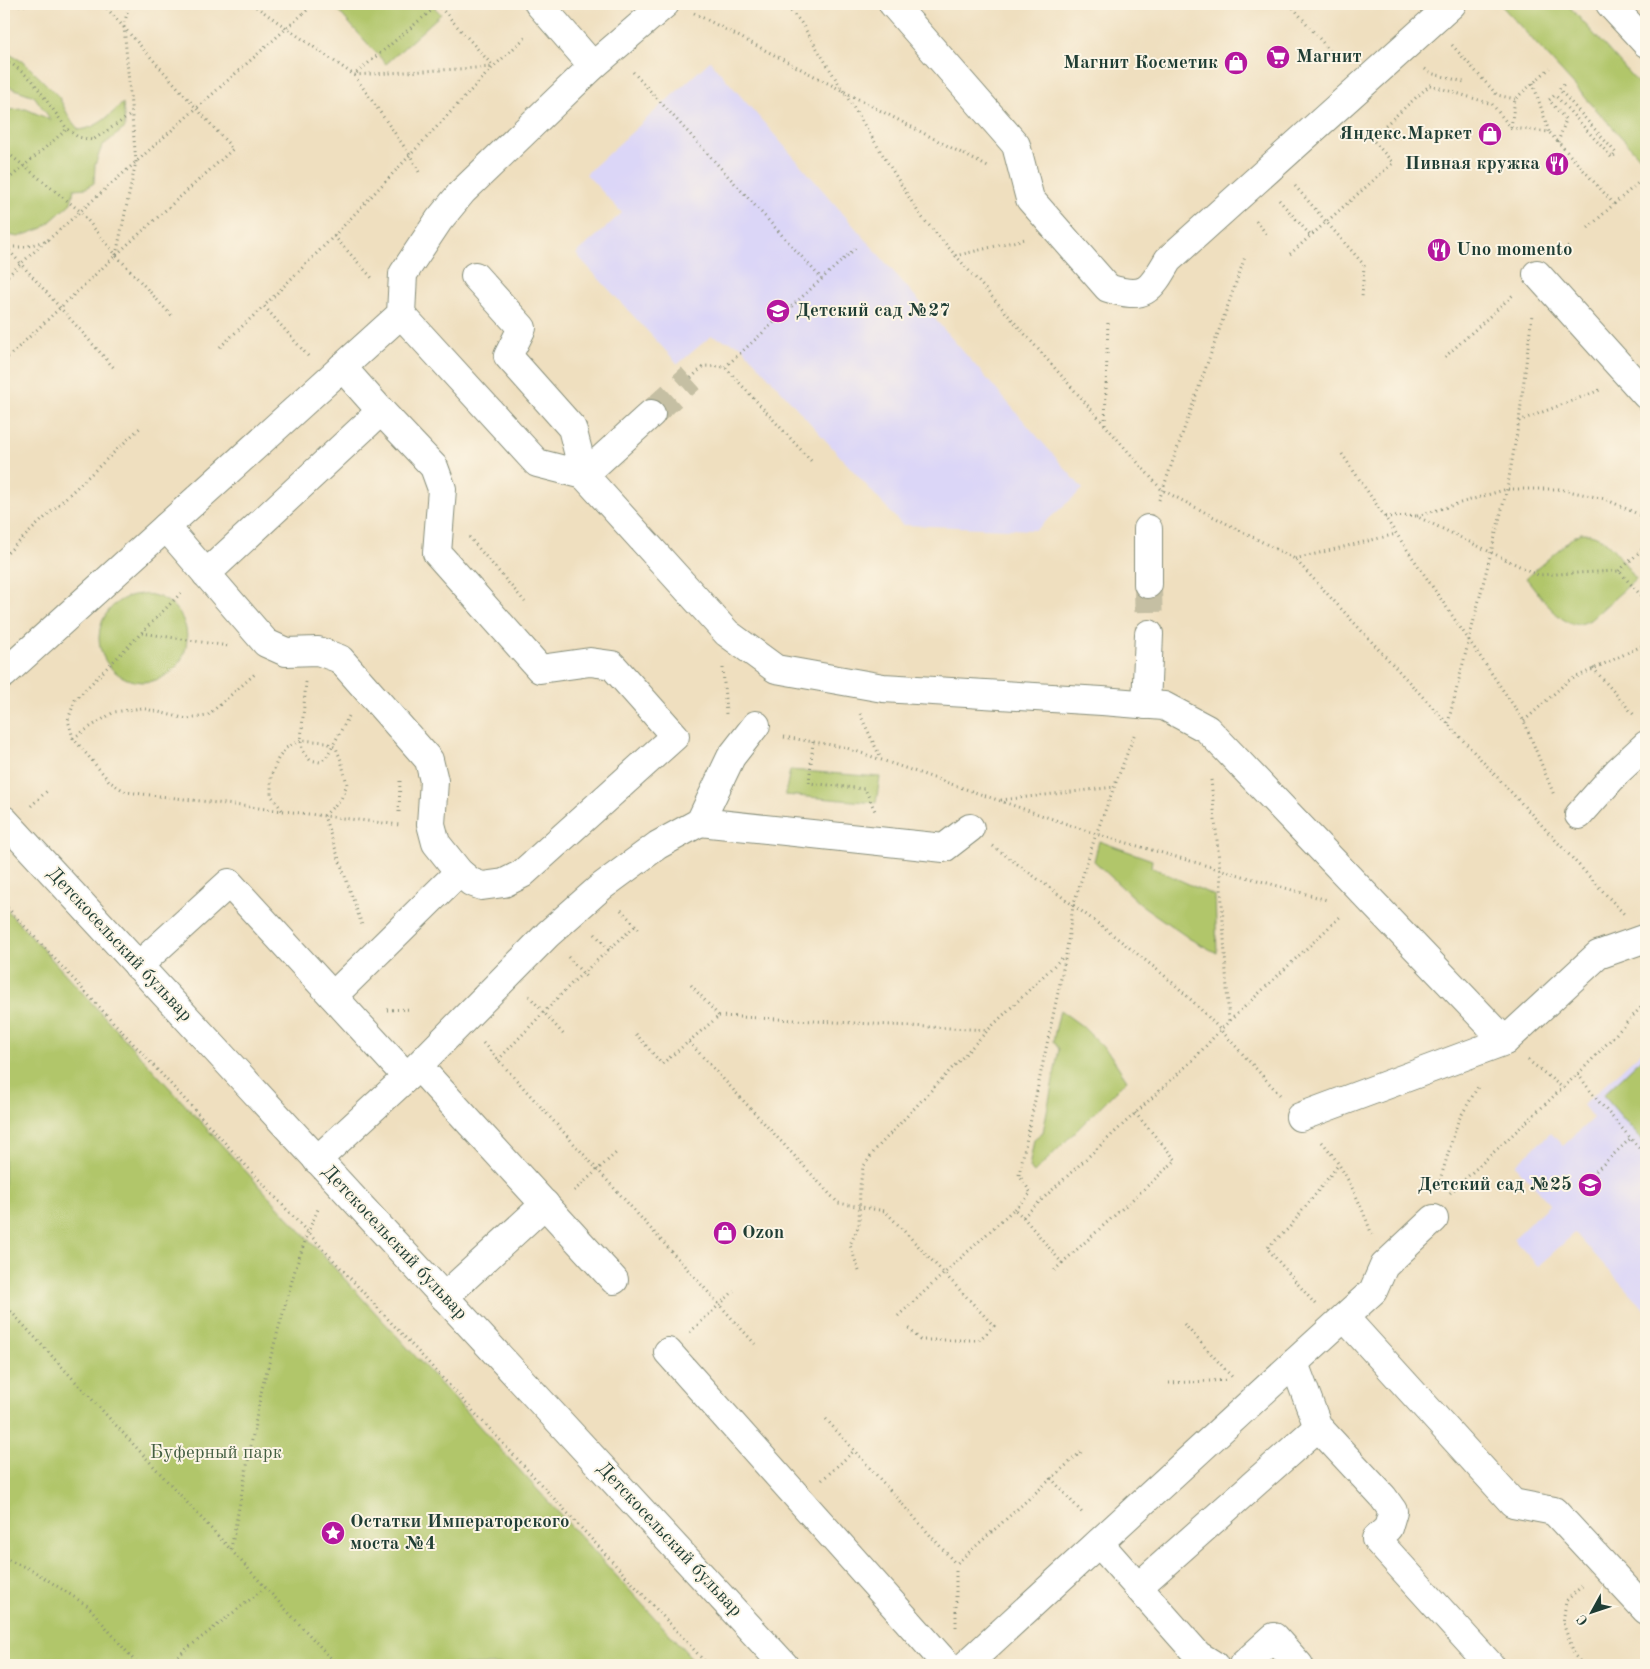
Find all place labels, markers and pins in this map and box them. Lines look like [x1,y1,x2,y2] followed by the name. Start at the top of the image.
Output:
[1265,44,1291,70] supermarket icon: Магнит
[1296,48,1362,67] place label: Магнит
[1223,50,1249,76] shop icon: Магнит Косметик
[1063,54,1218,73] place label: Магнит Косметик
[1477,121,1503,147] shop icon: Яндекс.Маркет
[1339,125,1472,144] place label: Яндекс.Маркет
[1544,151,1570,177] restaurant icon: Пивная кружка
[1405,155,1540,174] place label: Пивная кружка
[1426,237,1452,263] restaurant icon: Uno momento
[1456,241,1573,260] place label: Uno momento
[765,298,791,324] school or university icon: Детский сад №27
[796,302,950,321] place label: Детский сад №27
[1577,1172,1603,1198] school or university icon: Детский сад №25
[1418,1176,1572,1195] place label: Детский сад №25
[712,1220,738,1246] shop icon: Ozon
[742,1224,784,1243] place label: Ozon
[350,1513,570,1554] place label: Остатки Императорского моста №4
[320,1520,346,1546] place icon: Остатки Императорского моста №4

